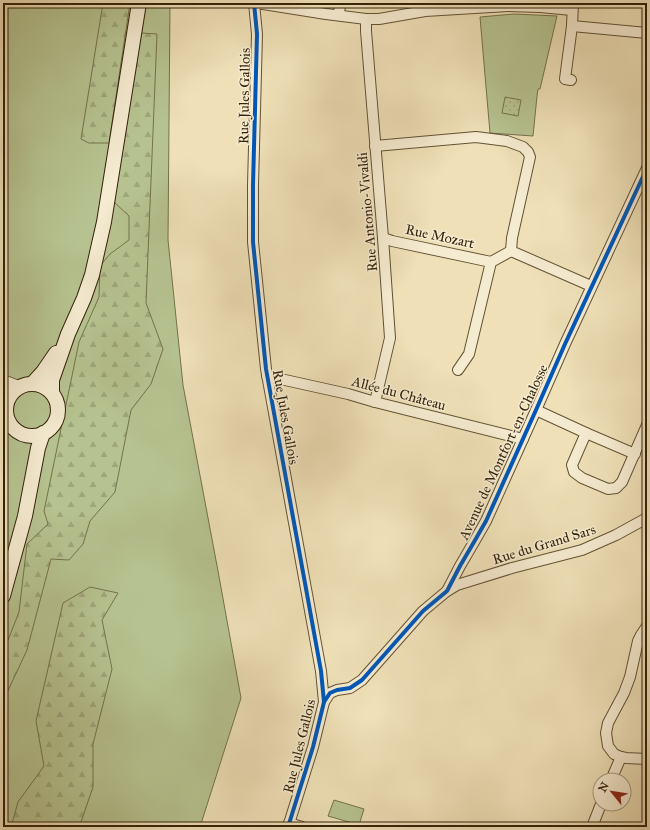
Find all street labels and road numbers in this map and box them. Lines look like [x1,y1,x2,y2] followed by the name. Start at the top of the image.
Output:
[235,48,255,144] street label: Rue Jules Gallois
[354,151,381,272] street label: Rue Antonio-Vivaldi
[404,221,476,252] street label: Rue Mozart
[455,362,552,544] street label: Avenue de Montfort-en-Chalosse
[268,368,302,466] street label: Rue Jules Gallois
[349,373,448,414] street label: Allée du Château
[491,521,598,568] street label: Rue du Grand Sars
[280,697,320,795] street label: Rue Jules Gallois

